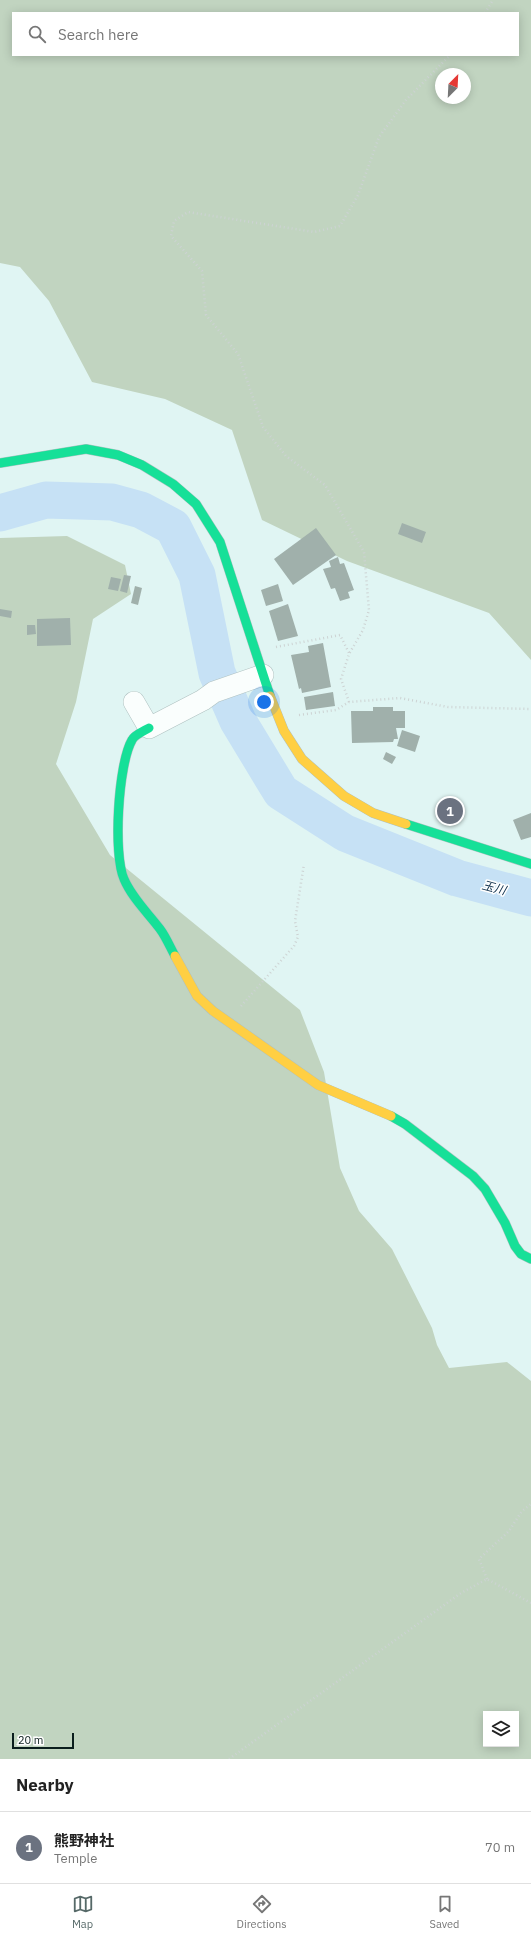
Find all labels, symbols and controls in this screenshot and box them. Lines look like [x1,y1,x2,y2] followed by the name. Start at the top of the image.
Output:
[12,12,519,56] search box
[26,23,48,45] icon: search
[58,25,138,44] text: Search here
[435,68,471,104] north arrow
[254,692,274,712] your location
[437,796,463,826] pin: 1
[481,877,510,898] water label: 玉川
[483,1711,519,1747] map controls
[483,1711,519,1747] button: layers
[12,1731,74,1750] scale bar
[18,1733,43,1747] text: 20 m
[16,1774,74,1796] text: Nearby
[54,1831,114,1850] text: 熊野神社
[25,1839,33,1856] text: 1
[485,1839,515,1856] text: 70 m
[54,1850,97,1867] text: Temple
[72,1893,94,1931] tab: Map
[237,1893,287,1931] tab: Directions
[430,1893,459,1931] tab: Saved

